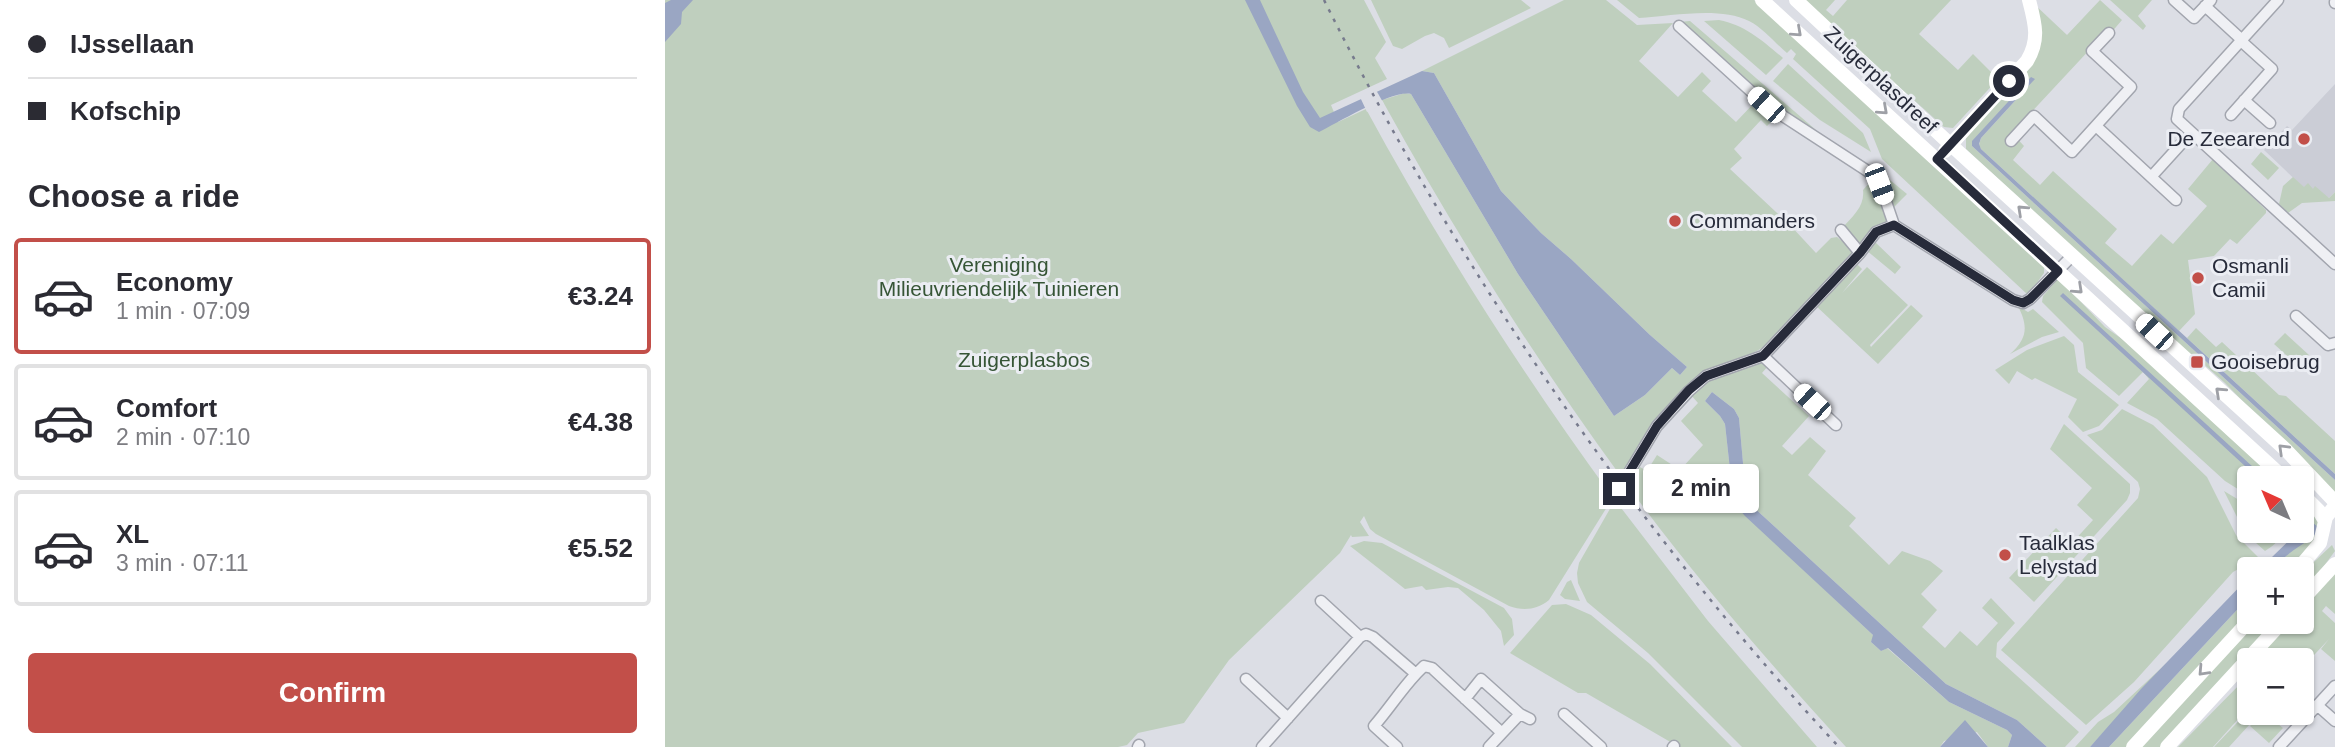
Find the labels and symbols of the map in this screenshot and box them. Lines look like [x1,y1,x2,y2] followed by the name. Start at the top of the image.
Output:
[1820,21,1943,138] street label: Zuigerplasdreef
[1789,24,1802,36] one-way arrow
[1993,65,2025,97] route start
[1744,83,1789,127] car
[1875,101,1888,114] one-way arrow
[2167,127,2290,150] place label: De Zeearend
[2296,131,2312,147] marker: De Zeearend
[1862,161,1897,207] car
[2017,206,2030,219] one-way arrow
[1689,209,1815,232] place label: Commanders
[1667,213,1683,229] marker: Commanders
[879,253,1119,300] park label: Vereniging Milieuvriendelijk Tuinieren
[2212,254,2289,301] place label: Osmanli Camii
[2190,270,2206,286] marker: Osmanli Camii
[2070,281,2083,293] one-way arrow
[2132,310,2177,354] car
[958,348,1090,371] park label: Zuigerplasbos
[2211,350,2320,373] place label: Gooisebrug
[2189,354,2205,370] marker: Gooisebrug
[1790,380,1835,424] car
[2215,387,2228,400] one-way arrow
[2279,444,2292,457] one-way arrow
[1643,464,1759,514] callout: 2 min
[2237,466,2313,542] north arrow
[1603,473,1635,505] route end
[2019,531,2097,578] place label: Taalklas Lelystad
[1997,547,2013,563] marker: Taalklas Lelystad
[2199,663,2211,676] one-way arrow

